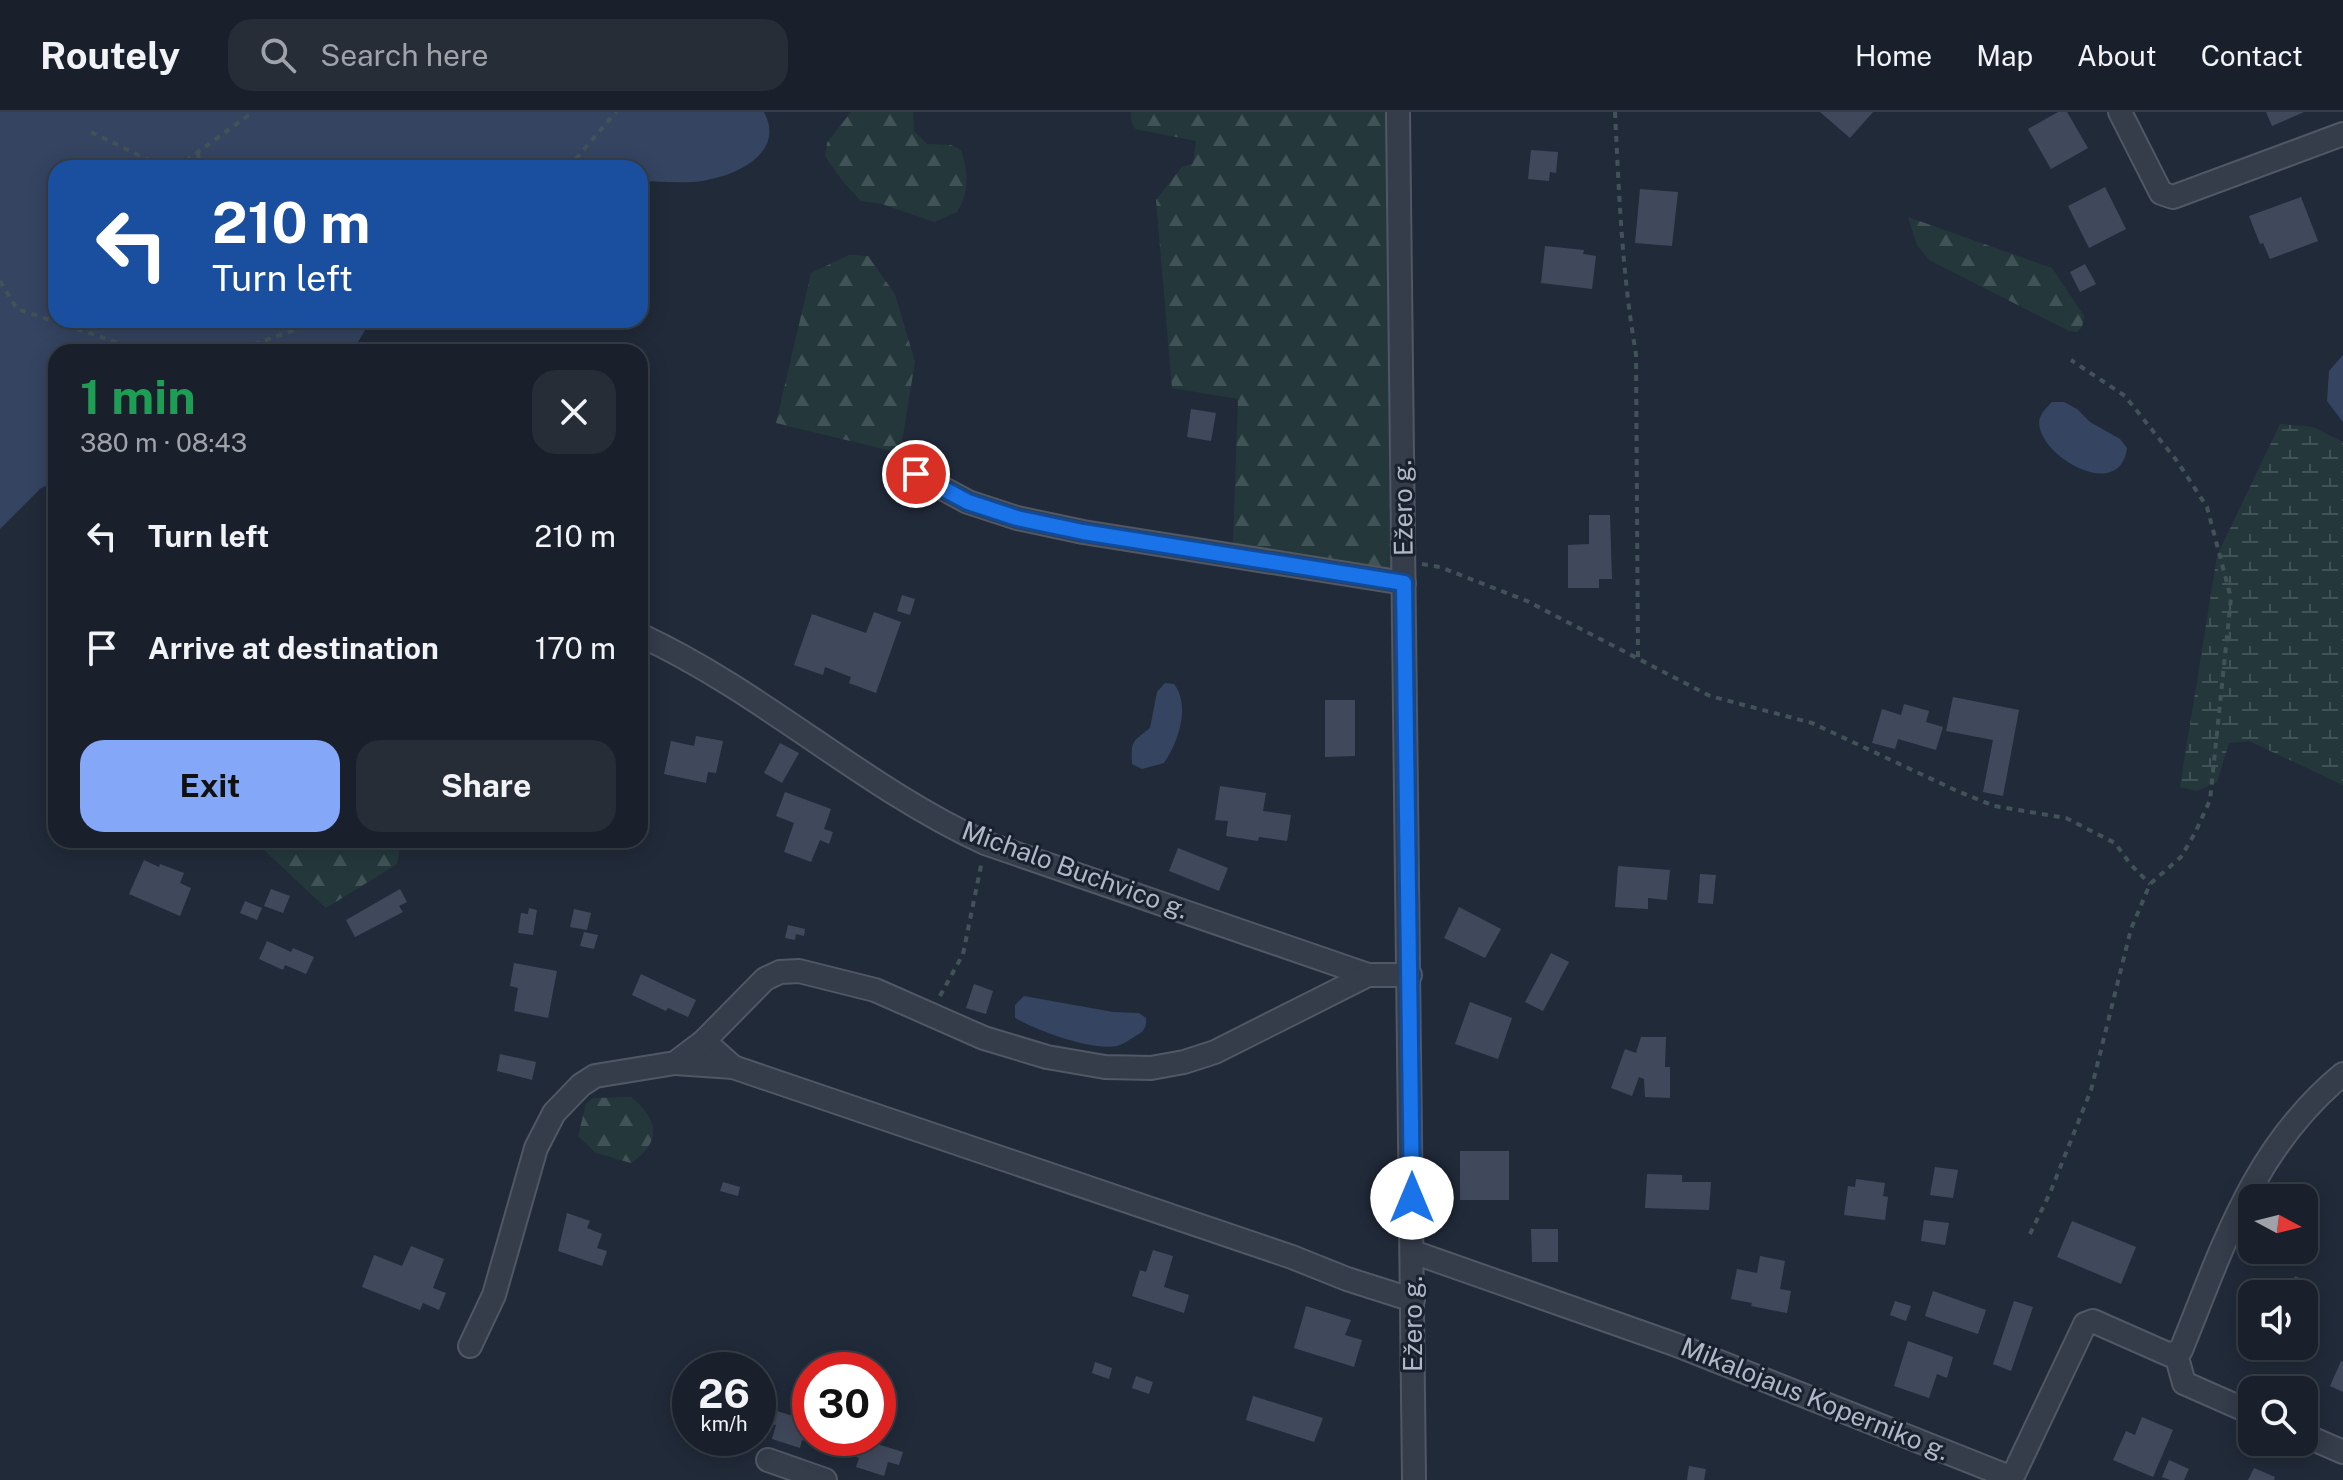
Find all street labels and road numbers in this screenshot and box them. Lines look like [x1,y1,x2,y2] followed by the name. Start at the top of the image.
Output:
[1386,460,1419,556] street label: Ežero g.
[958,814,1192,925] street label: Michalo Buchvico g.
[1397,1276,1428,1372] street label: Ežero g.
[1677,1331,1954,1467] street label: Mikalojaus Koperniko g.

